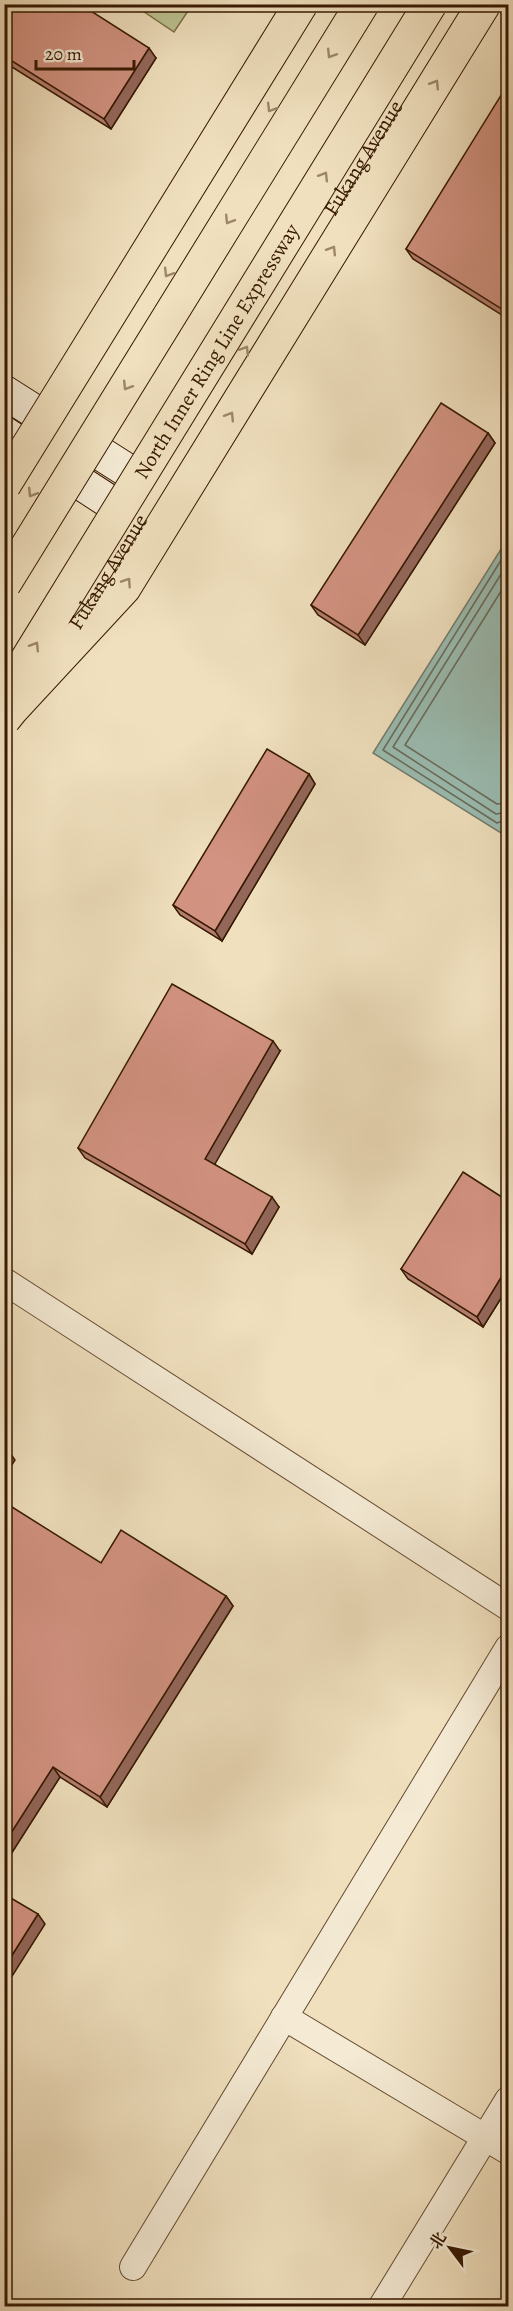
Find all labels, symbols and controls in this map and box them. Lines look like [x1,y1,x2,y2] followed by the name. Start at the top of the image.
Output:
[36,33,134,71] scale bar
[45,42,82,66] text: 20 m
[327,48,339,58] one-way arrow
[427,80,439,90] one-way arrow
[317,95,409,221] street label: Fukang Avenue
[267,101,278,112] one-way arrow
[317,172,329,182] one-way arrow
[225,213,236,224] one-way arrow
[127,218,306,484] street label: North Inner Ring Line Expressway
[325,246,337,256] one-way arrow
[165,267,176,278] one-way arrow
[237,346,249,356] one-way arrow
[122,380,134,390] one-way arrow
[222,412,234,422] one-way arrow
[28,487,40,497] one-way arrow
[62,509,154,635] street label: Fukang Avenue
[120,578,131,589] one-way arrow
[28,642,39,653] one-way arrow
[420,2218,480,2278] north arrow
[425,2228,452,2253] text: 北

